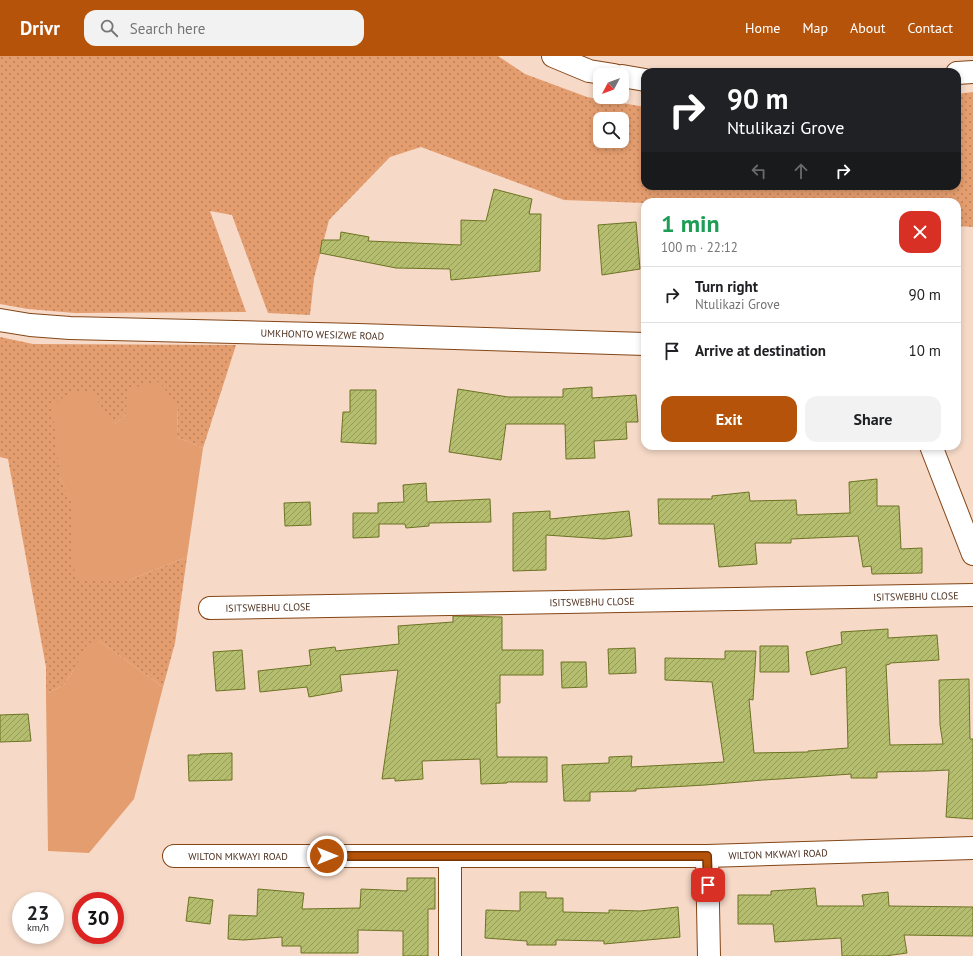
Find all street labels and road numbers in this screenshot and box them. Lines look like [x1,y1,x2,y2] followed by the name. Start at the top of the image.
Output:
[261,327,384,343] street label: UMKHONTO WESIZWE ROAD
[873,589,959,604] street label: ISITSWEBHU CLOSE
[549,595,635,609] street label: ISITSWEBHU CLOSE
[225,600,311,615] street label: ISITSWEBHU CLOSE
[728,846,828,862] street label: WILTON MKWAYI ROAD
[188,850,288,863] street label: WILTON MKWAYI ROAD

